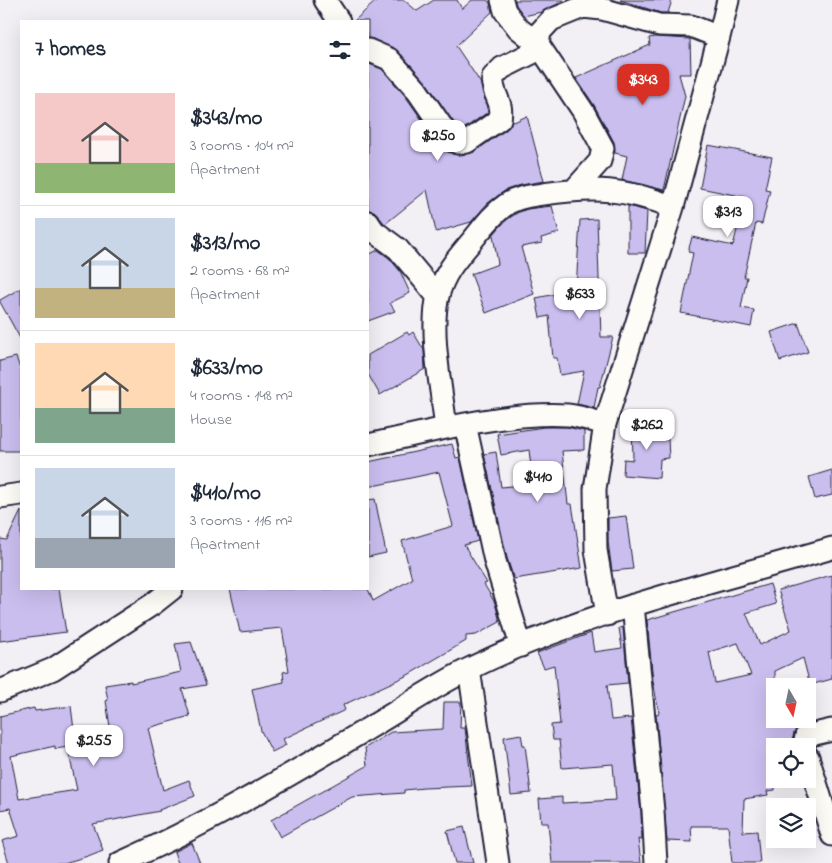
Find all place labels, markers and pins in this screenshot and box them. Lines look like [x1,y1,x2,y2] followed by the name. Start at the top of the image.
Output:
[613,64,673,106] pin: $343
[408,120,468,162] pin: $250
[698,196,758,238] pin: $313
[550,278,610,320] pin: $633
[617,408,677,451] pin: $262
[508,460,568,503] pin: $410
[64,724,124,767] pin: $255

